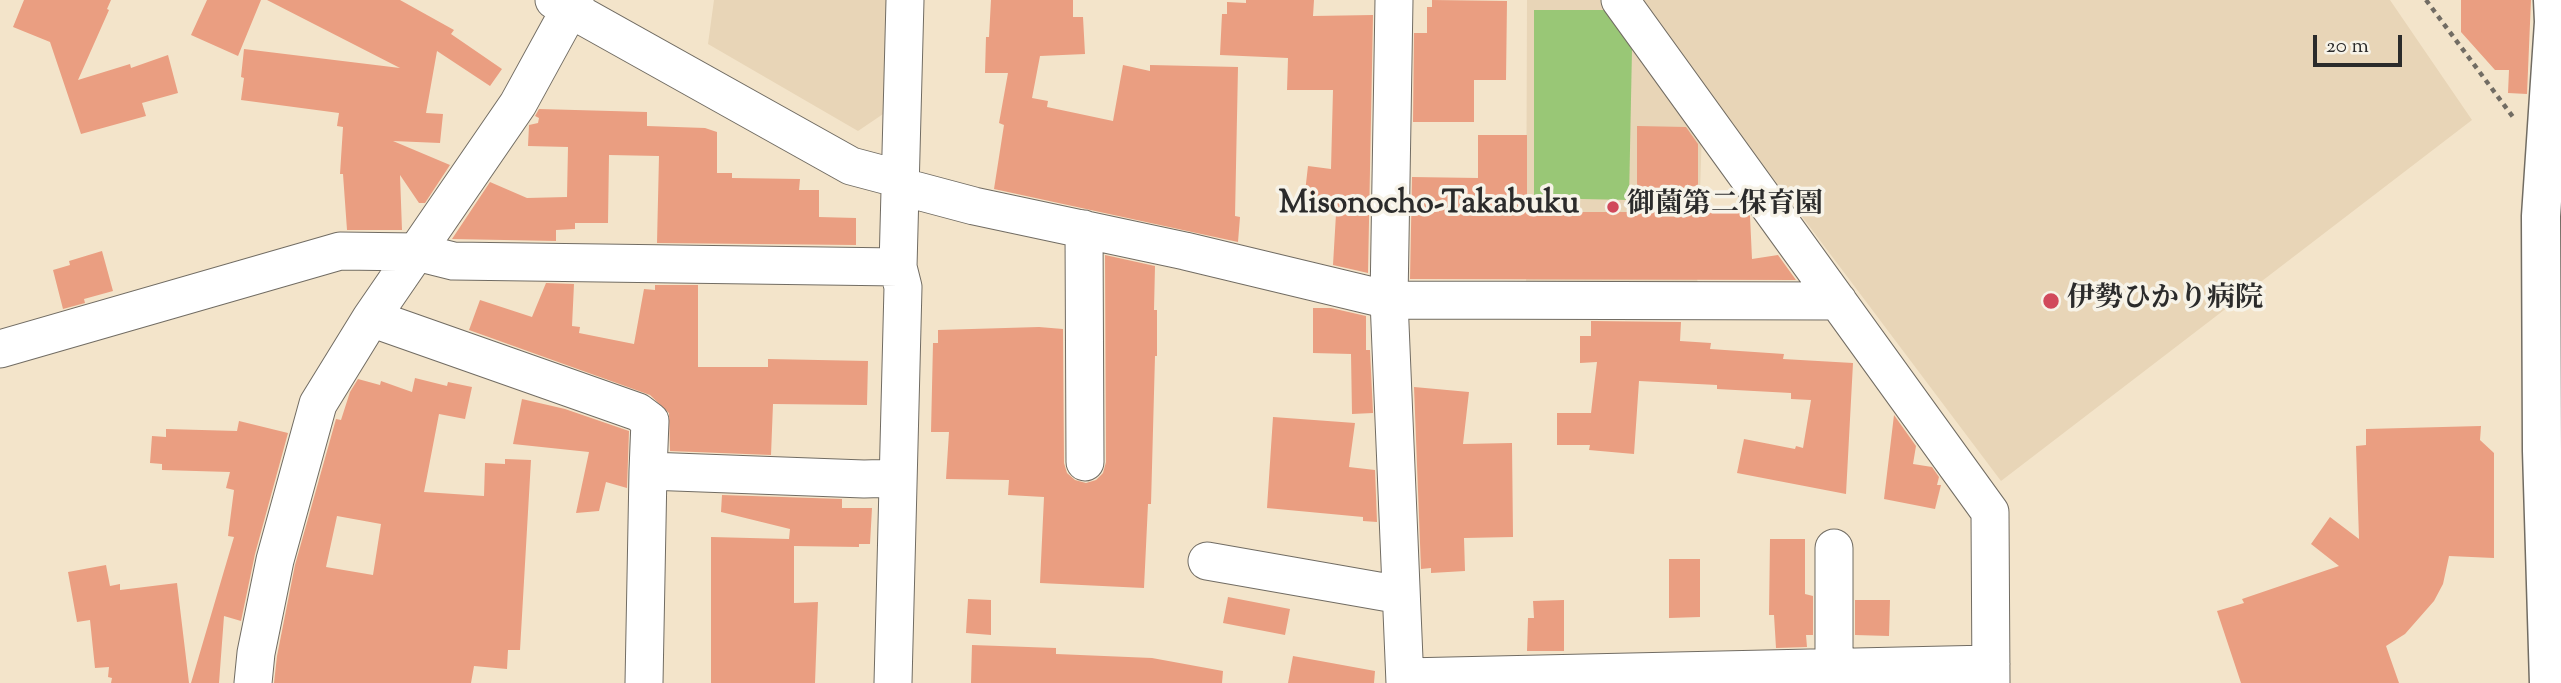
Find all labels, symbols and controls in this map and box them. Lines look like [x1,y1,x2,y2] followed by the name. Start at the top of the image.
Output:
[2316,21,2405,65] scale bar
[2326,32,2369,62] text: 20 m
[1279,188,1579,226] district label: Misonocho-Takabuku
[1627,190,1823,224] place label: 御薗第二保育園
[1605,199,1621,215] marker: 御薗第二保育園
[2067,284,2263,318] place label: 伊勢ひかり病院
[2041,291,2061,311] marker: 伊勢ひかり病院

